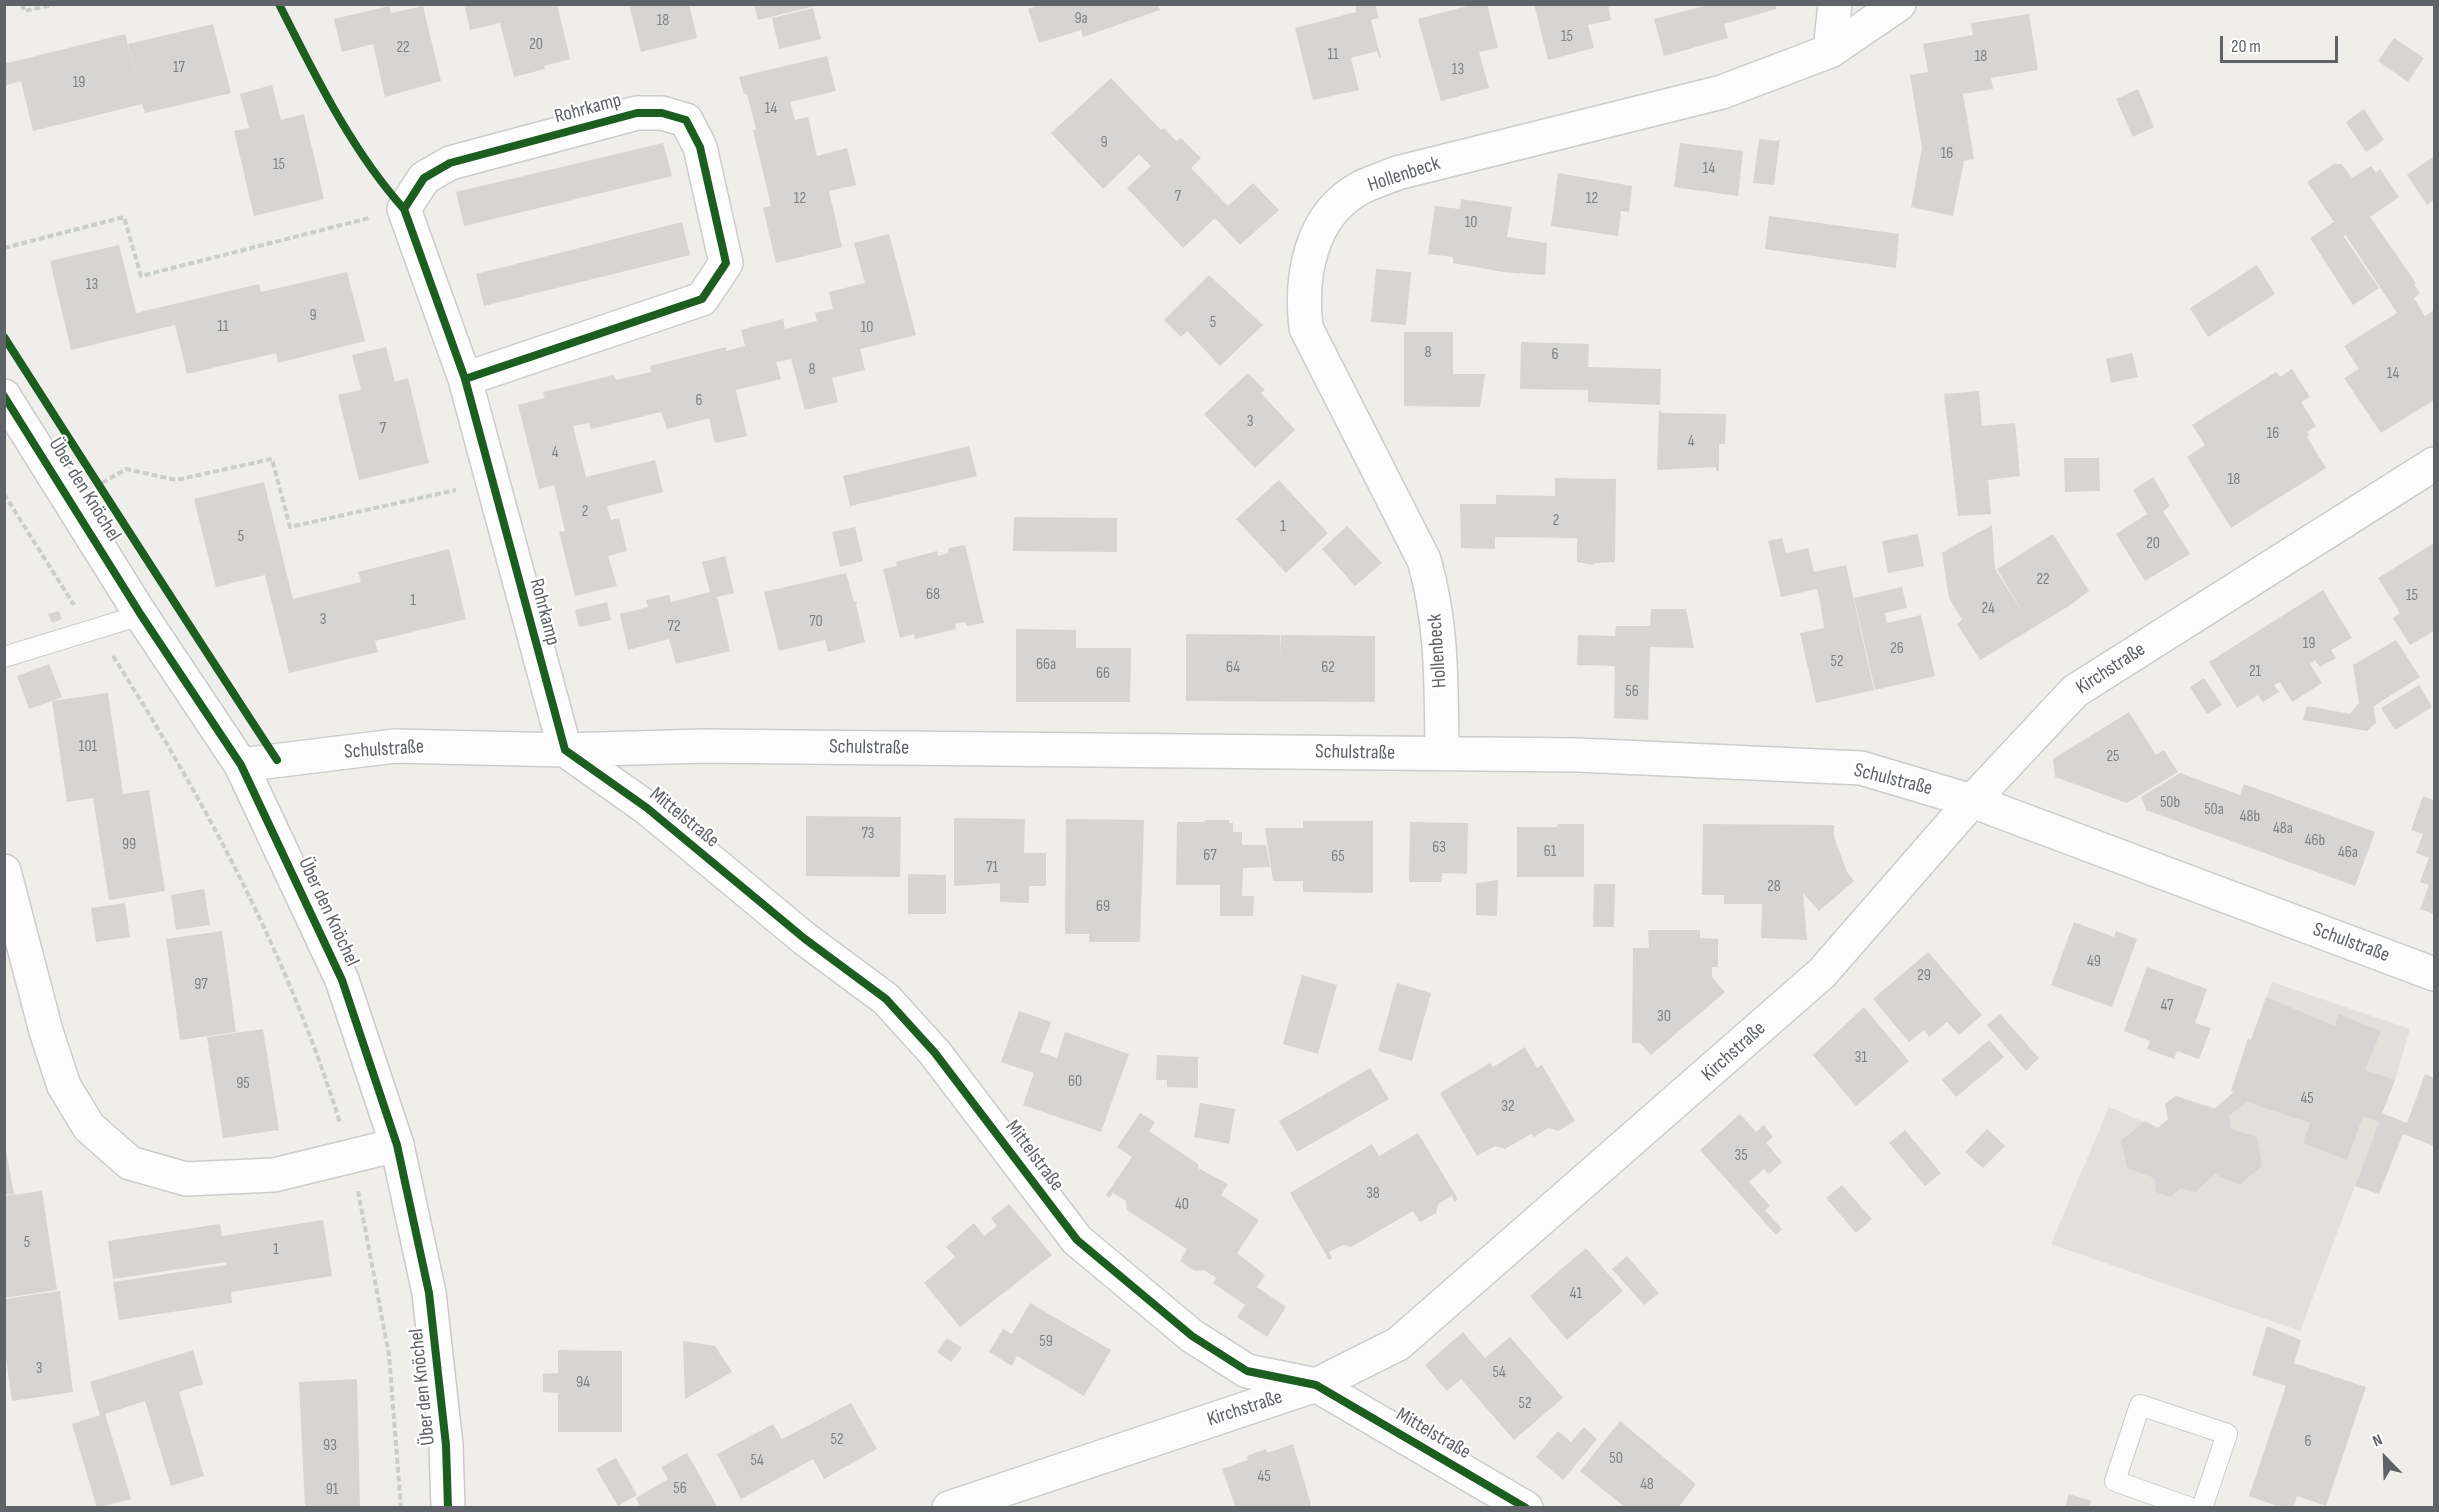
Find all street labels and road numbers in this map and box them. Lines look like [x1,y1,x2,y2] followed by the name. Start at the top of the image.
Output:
[552,89,624,129] street label: Rohrkamp
[1365,152,1443,198] street label: Hollenbeck
[43,434,125,546] street label: Über den Knöchel
[524,576,564,648] street label: Rohrkamp
[1423,613,1453,689] street label: Hollenbeck
[2072,638,2150,700] street label: Kirchstraße
[343,735,425,765] street label: Schulstraße
[829,735,909,761] street label: Schulstraße
[1315,740,1395,766] street label: Schulstraße
[1851,759,1935,801] street label: Schulstraße
[644,783,724,853] street label: Mittelstraße
[292,854,364,970] street label: Über den Knöchel
[2309,918,2393,968] street label: Schulstraße
[1697,1017,1771,1087] street label: Kirchstraße
[1000,1116,1068,1196] street label: Mittelstraße
[405,1327,441,1447] street label: Über den Knöchel
[1204,1386,1286,1432] street label: Kirchstraße
[1391,1403,1475,1465] street label: Mittelstraße

